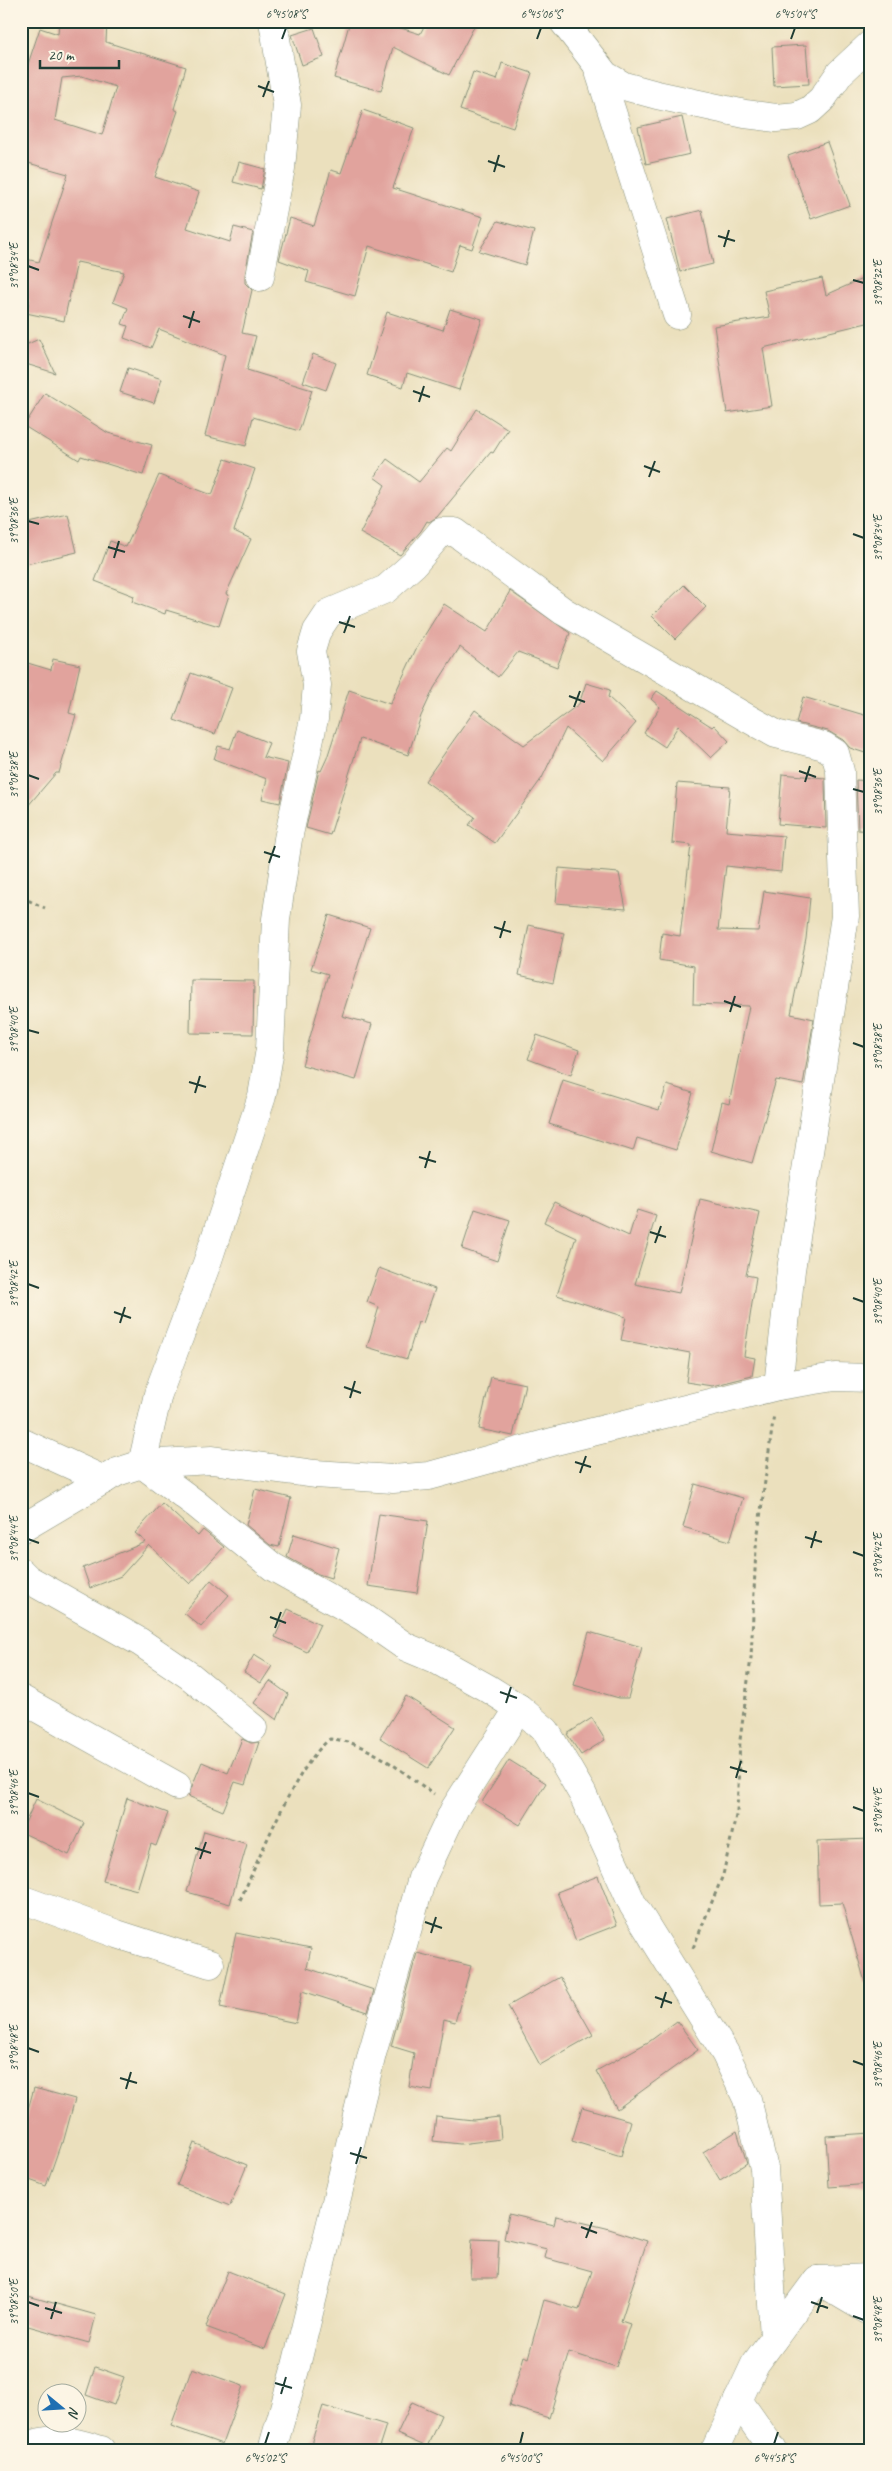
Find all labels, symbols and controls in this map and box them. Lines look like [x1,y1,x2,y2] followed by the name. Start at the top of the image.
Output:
[266,6,308,22] text: 6°45'08"S
[521,6,563,22] text: 6°45'06"S
[775,6,817,22] text: 6°45'04"S
[40,38,119,70] scale bar
[48,46,75,65] text: 20 m
[6,241,22,289] text: 39°08'34"E
[870,258,886,306] text: 39°08'32"E
[6,496,22,544] text: 39°08'36"E
[870,513,886,561] text: 39°08'34"E
[6,750,22,798] text: 39°08'38"E
[870,767,886,815] text: 39°08'36"E
[6,1005,22,1053] text: 39°08'40"E
[870,1022,886,1070] text: 39°08'38"E
[6,1259,22,1307] text: 39°08'42"E
[870,1277,886,1325] text: 39°08'40"E
[6,1514,22,1562] text: 39°08'44"E
[870,1531,886,1579] text: 39°08'42"E
[6,1768,22,1816] text: 39°08'46"E
[870,1786,886,1834] text: 39°08'44"E
[6,2023,22,2071] text: 39°08'48"E
[870,2040,886,2088] text: 39°08'46"E
[6,2277,22,2325] text: 39°08'50"E
[870,2295,886,2343] text: 39°08'48"E
[38,2384,88,2434] north arrow
[64,2405,83,2421] text: N
[245,2450,287,2466] text: 6°45'02"S
[500,2450,542,2466] text: 6°45'00"S
[754,2450,796,2466] text: 6°44'58"S

